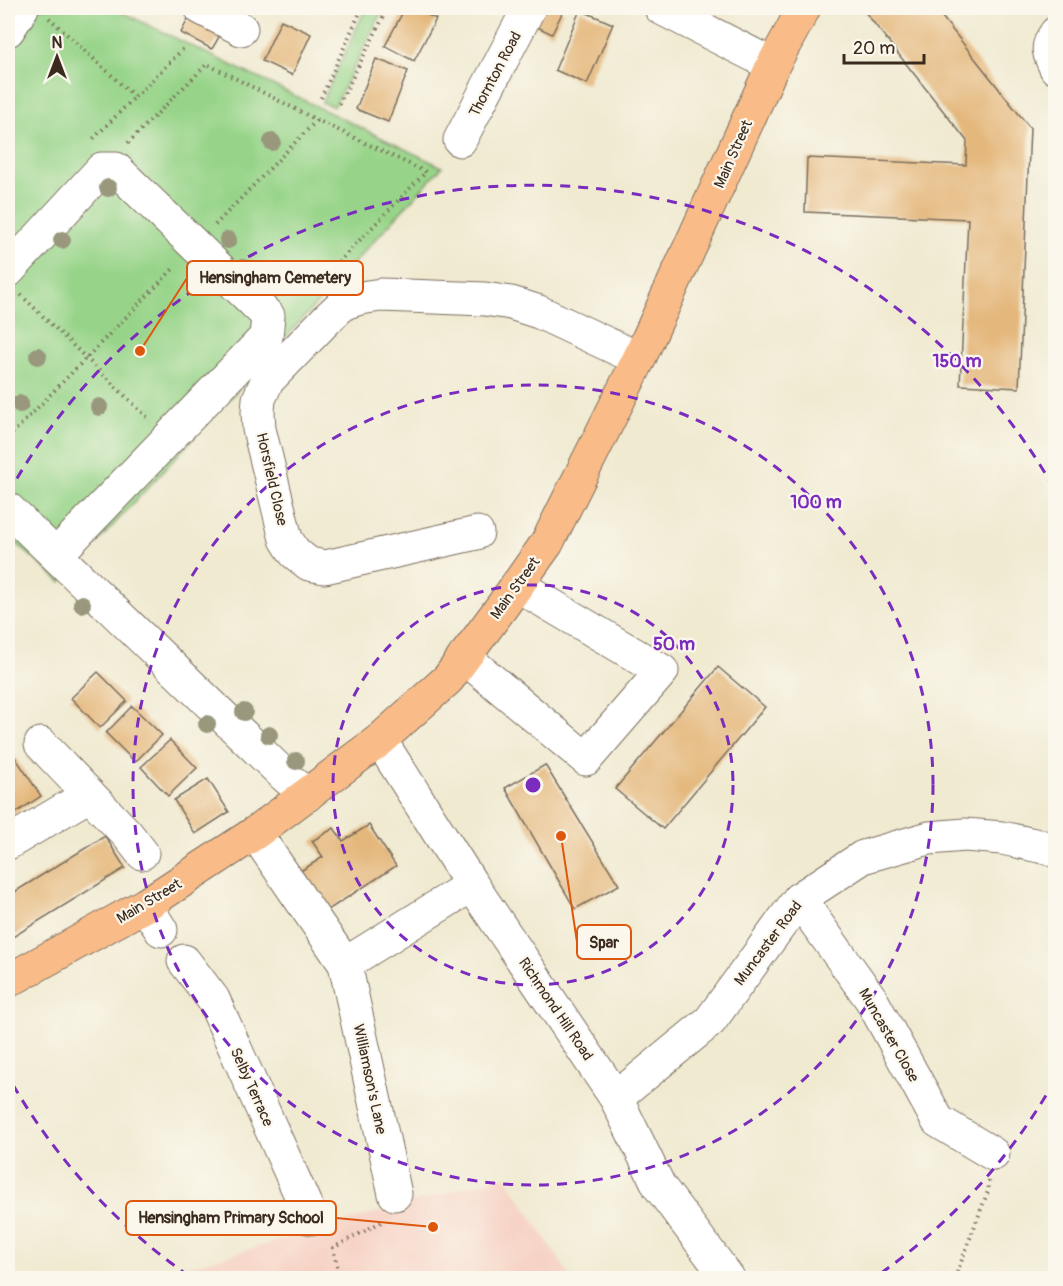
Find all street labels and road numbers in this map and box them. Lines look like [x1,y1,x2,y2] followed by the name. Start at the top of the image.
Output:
[465,28,526,120] street label: Thornton Road
[710,116,757,191] street label: Main Street
[252,431,292,528] street label: Horsfield Close
[486,553,545,623] street label: Main Street
[113,874,186,928] street label: Main Street
[730,897,806,989] street label: Muncaster Road
[514,954,597,1064] street label: Richmond Hill Road
[854,985,923,1086] street label: Muncaster Close
[349,1022,391,1137] street label: Williamson's Lane
[226,1045,278,1130] street label: Selby Terrace

